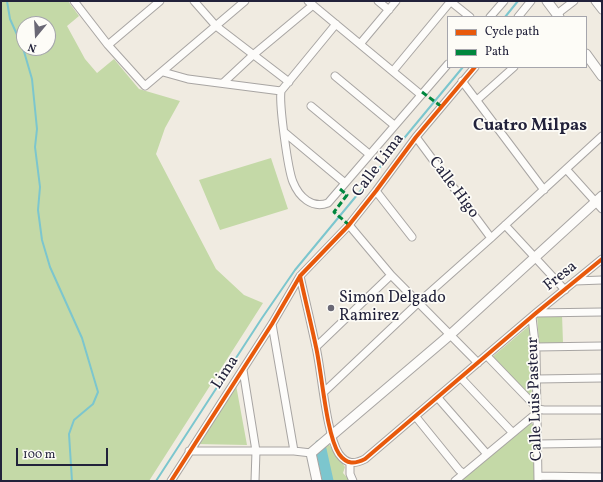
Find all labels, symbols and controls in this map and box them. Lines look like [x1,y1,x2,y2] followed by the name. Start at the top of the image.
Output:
[16,16,56,56] north arrow
[447,16,587,68] legend
[485,24,540,40] text: Cycle path
[26,39,39,55] text: N
[485,44,509,60] text: Path
[473,117,587,137] district label: Cuatro Milpas
[349,130,409,202] street label: Calle Lima
[424,153,482,223] street label: Calle Higo
[540,258,582,296] street label: Fresa
[339,289,446,327] place label: Simon Delgado Ramirez
[326,303,336,313] marker: Simon Delgado Ramirez
[524,336,548,462] street label: Calle Luis Pasteur
[208,353,244,393] street label: Lima
[18,440,110,466] scale bar
[23,447,55,463] text: 100 m

